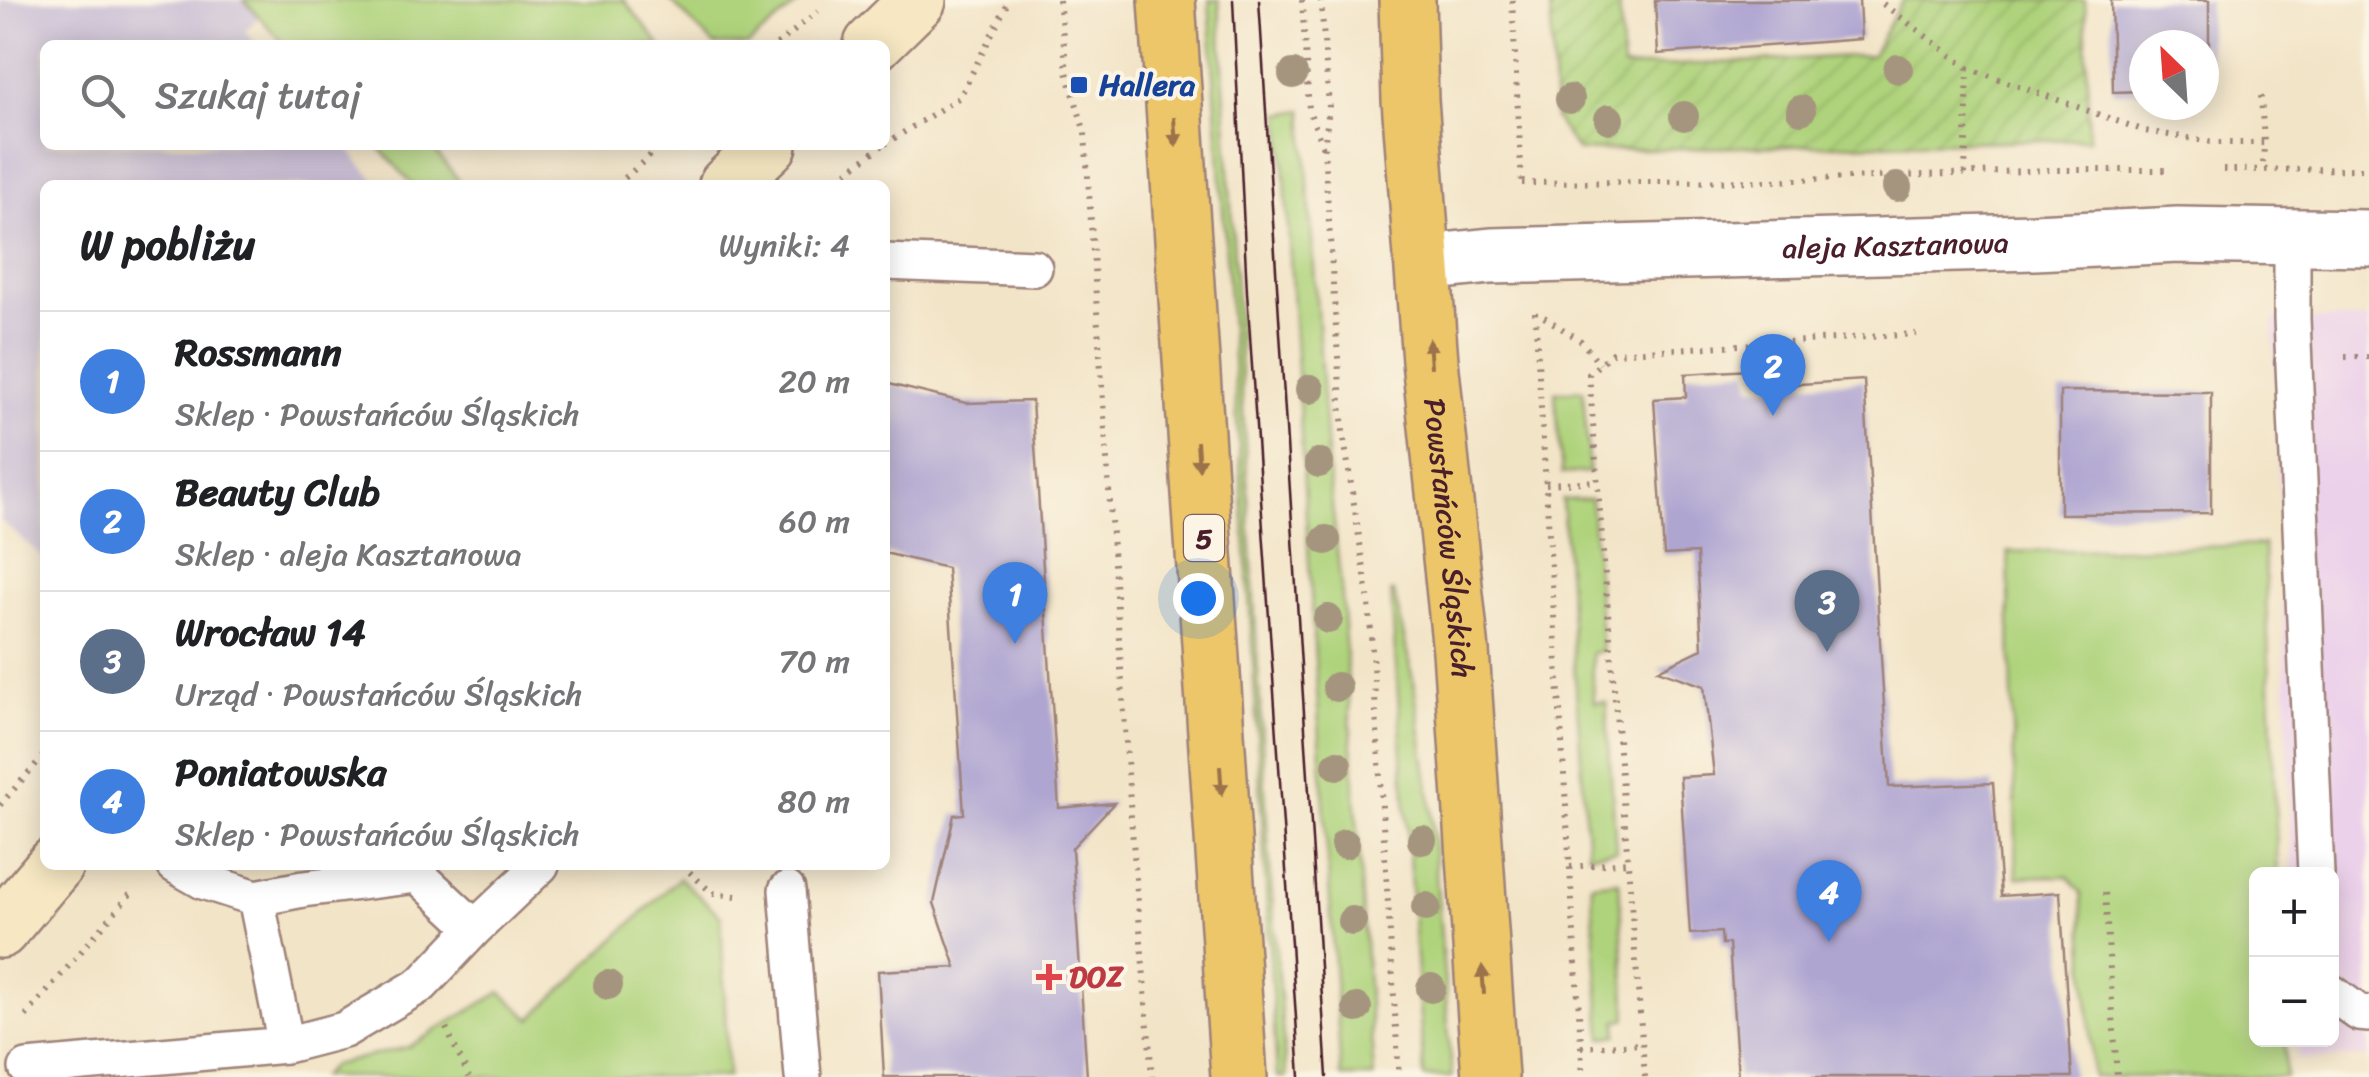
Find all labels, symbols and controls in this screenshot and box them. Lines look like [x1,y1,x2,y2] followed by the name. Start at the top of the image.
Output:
[2129,30,2219,120] north arrow
[40,40,890,150] search box
[1099,58,1196,112] place label: Hallera
[155,62,361,129] text: Szukaj tutaj
[75,68,130,123] icon: search
[1068,74,1090,96] marker: Hallera
[1167,117,1183,149] one-way arrow
[80,208,255,282] text: W pobliżu
[1781,216,2010,275] street label: aleja Kasztanowa
[719,217,850,274] text: Wyniki: 4
[175,319,342,386] text: Rossmann
[1740,334,1806,416] pin: 2
[1422,337,1438,369] one-way arrow
[106,353,119,410] text: 1
[778,353,850,410] text: 20 m
[175,386,580,443] text: Sklep · Powstańców Śląskich
[1407,395,1490,680] street label: Powstańców Śląskich
[1190,441,1206,473] one-way arrow
[175,459,380,526] text: Beauty Club
[103,493,122,550] text: 2
[779,493,850,550] text: 60 m
[1184,515,1224,561] road number: 5
[175,526,521,583] text: Sklep · aleja Kasztanowa
[982,562,1048,644] pin: 1
[1794,570,1860,652] pin: 3
[1173,573,1224,624] your location
[175,599,366,666] text: Wrocław 14
[104,633,121,690] text: 3
[779,633,850,690] text: 70 m
[175,666,583,723] text: Urząd · Powstańców Śląskich
[175,739,386,806] text: Poniatowska
[1213,765,1229,797] one-way arrow
[102,773,123,830] text: 4
[778,773,850,830] text: 80 m
[175,806,580,863] text: Sklep · Powstańców Śląskich
[1796,860,1862,942] pin: 4
[2249,867,2339,1047] map controls
[2249,867,2339,957] button: +
[1069,950,1124,1004] place label: DOZ
[2249,957,2339,1047] button: −
[1475,963,1491,995] one-way arrow
[1038,966,1060,988] marker: DOZ

